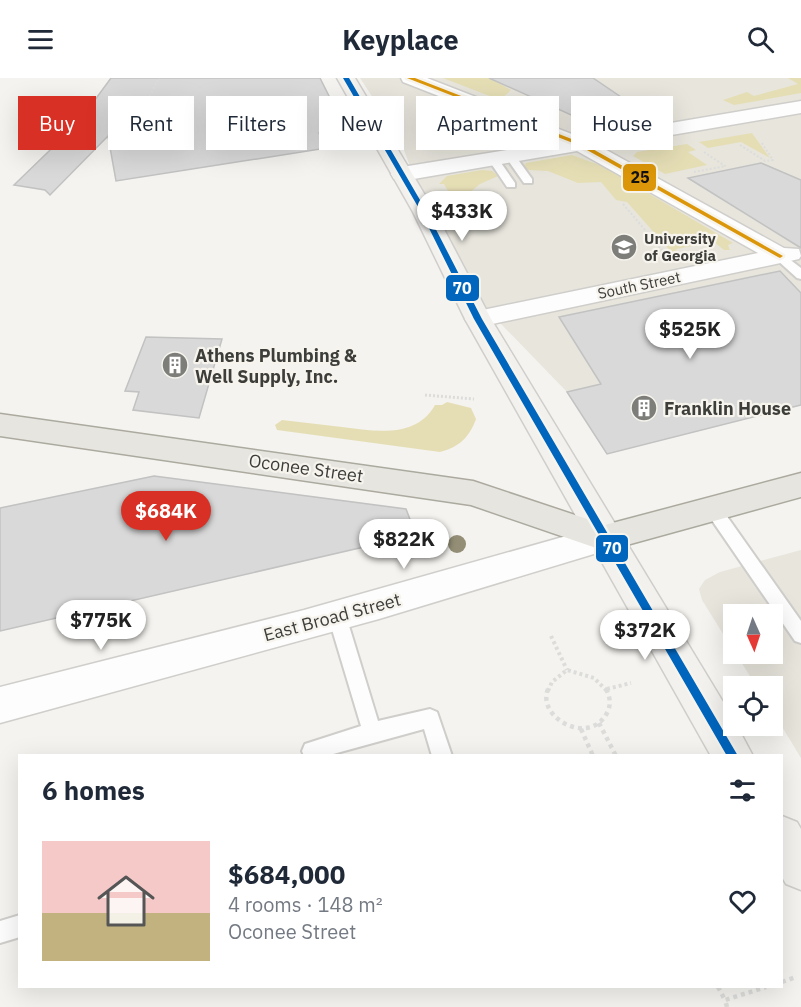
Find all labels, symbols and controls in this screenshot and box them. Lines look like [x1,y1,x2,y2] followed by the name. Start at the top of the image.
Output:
[342,22,459,57] text: Keyplace
[24,23,57,56] icon: menu
[744,23,777,56] icon: search
[18,96,96,150] chip: Buy
[108,96,194,150] chip: Rent
[206,96,307,150] chip: Filters
[319,96,404,150] chip: New
[416,96,559,150] chip: Apartment
[571,96,673,150] chip: House
[622,163,657,192] line badge: 25
[630,167,650,187] text: 25
[420,191,504,242] pin: $433K
[431,197,493,224] text: $433K
[644,229,716,265] place label: University of Georgia
[609,232,639,262] school or university icon: University of Georgia
[596,267,682,303] street label: South Street
[445,274,480,302] line badge: 70
[452,278,472,298] text: 70
[648,309,732,360] pin: $525K
[659,315,721,342] text: $525K
[195,344,357,388] place label: Athens Plumbing & Well Supply, Inc.
[160,350,190,380] building icon: Athens Plumbing & Well Supply, Inc.
[629,393,659,423] building icon: Franklin House
[664,397,791,420] place label: Franklin House
[247,449,365,487] street label: Oconee Street
[124,491,208,542] pin: $684K
[135,497,197,524] text: $684K
[362,519,446,570] pin: $822K
[373,525,435,552] text: $822K
[595,534,629,563] line badge: 70
[602,538,622,558] text: 70
[261,588,403,646] street label: East Broad Street
[59,600,143,651] pin: $775K
[723,604,783,664] north arrow
[723,604,783,736] map controls
[70,606,132,633] text: $775K
[603,610,687,661] pin: $372K
[614,616,676,643] text: $372K
[723,676,783,736] button: locate
[42,773,145,807] text: 6 homes
[726,774,759,807] icon: filters
[228,857,345,891] text: $684,000
[90,865,162,937] icon: home
[726,885,759,918] icon: heart
[228,891,383,918] text: 4 rooms · 148 m²
[228,918,356,945] text: Oconee Street

